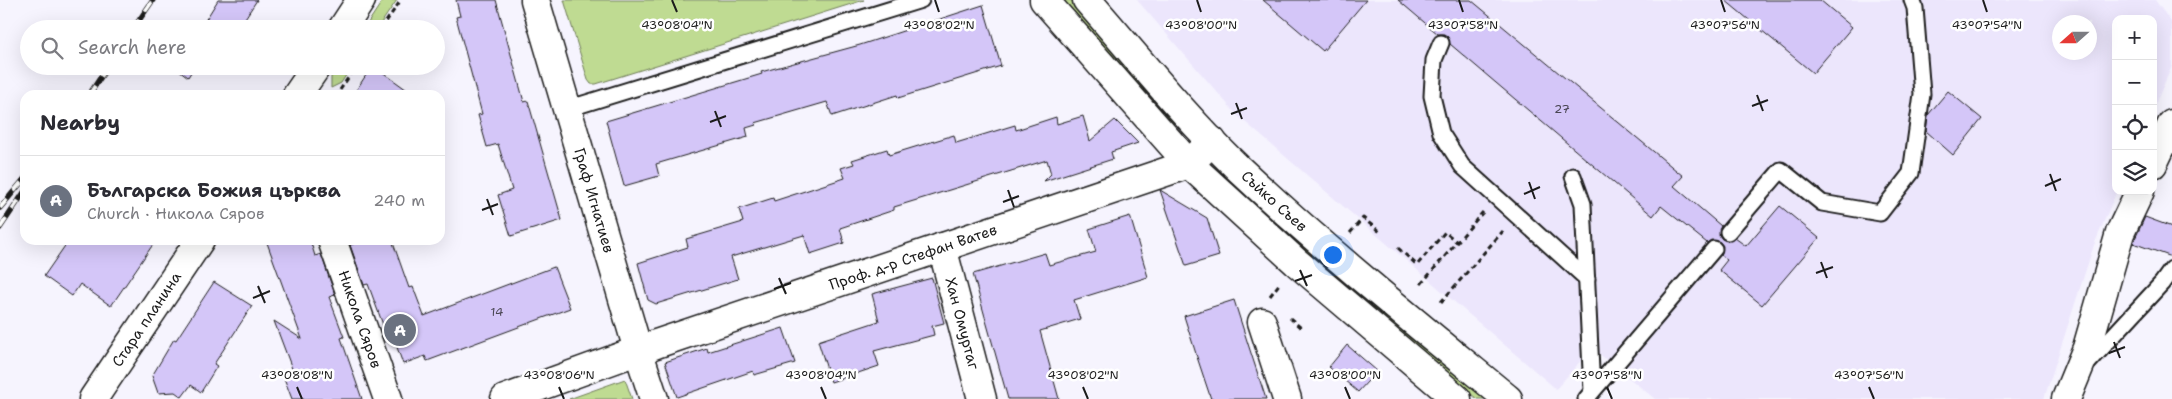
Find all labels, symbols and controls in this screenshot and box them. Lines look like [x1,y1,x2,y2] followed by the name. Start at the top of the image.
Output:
[2052,15,2097,60] north arrow
[2112,15,2157,195] map controls
[2112,15,2157,60] button: +
[641,17,713,33] text: 43°08'04"N
[903,17,975,33] text: 43°08'02"N
[1165,17,1237,33] text: 43°08'00"N
[1428,17,1498,33] text: 43°07'58"N
[1690,17,1760,33] text: 43°07'56"N
[1952,17,2022,33] text: 43°07'54"N
[20,20,445,75] search box
[38,34,66,62] icon: search
[78,35,187,60] text: Search here
[2112,60,2157,105] button: −
[1554,101,1570,117] house number: 27
[2112,105,2157,150] button: locate
[40,109,120,137] text: Nearby
[569,146,619,255] street label: Граф Игнатиев
[2112,150,2157,195] button: layers
[1237,166,1311,236] street label: Съйко Съев
[87,178,341,203] text: Българска Божия църква
[50,190,62,211] text: A
[373,190,425,211] text: 240 m
[87,203,265,224] text: Church · Никола Сяров
[826,220,1000,295] street label: Проф. д-р Стефан Ватев
[1320,242,1346,268] your location
[107,267,186,371] street label: Стара планина
[333,268,386,371] street label: Никола Сяров
[940,275,984,372] street label: Хан Омуртаг
[491,304,503,320] house number: 14
[384,311,416,349] pin: A
[261,367,333,383] text: 43°08'08"N
[523,367,595,383] text: 43°08'06"N
[785,367,857,383] text: 43°08'04"N
[1047,367,1119,383] text: 43°08'02"N
[1309,367,1381,383] text: 43°08'00"N
[1572,367,1642,383] text: 43°07'58"N
[1834,367,1904,383] text: 43°07'56"N

